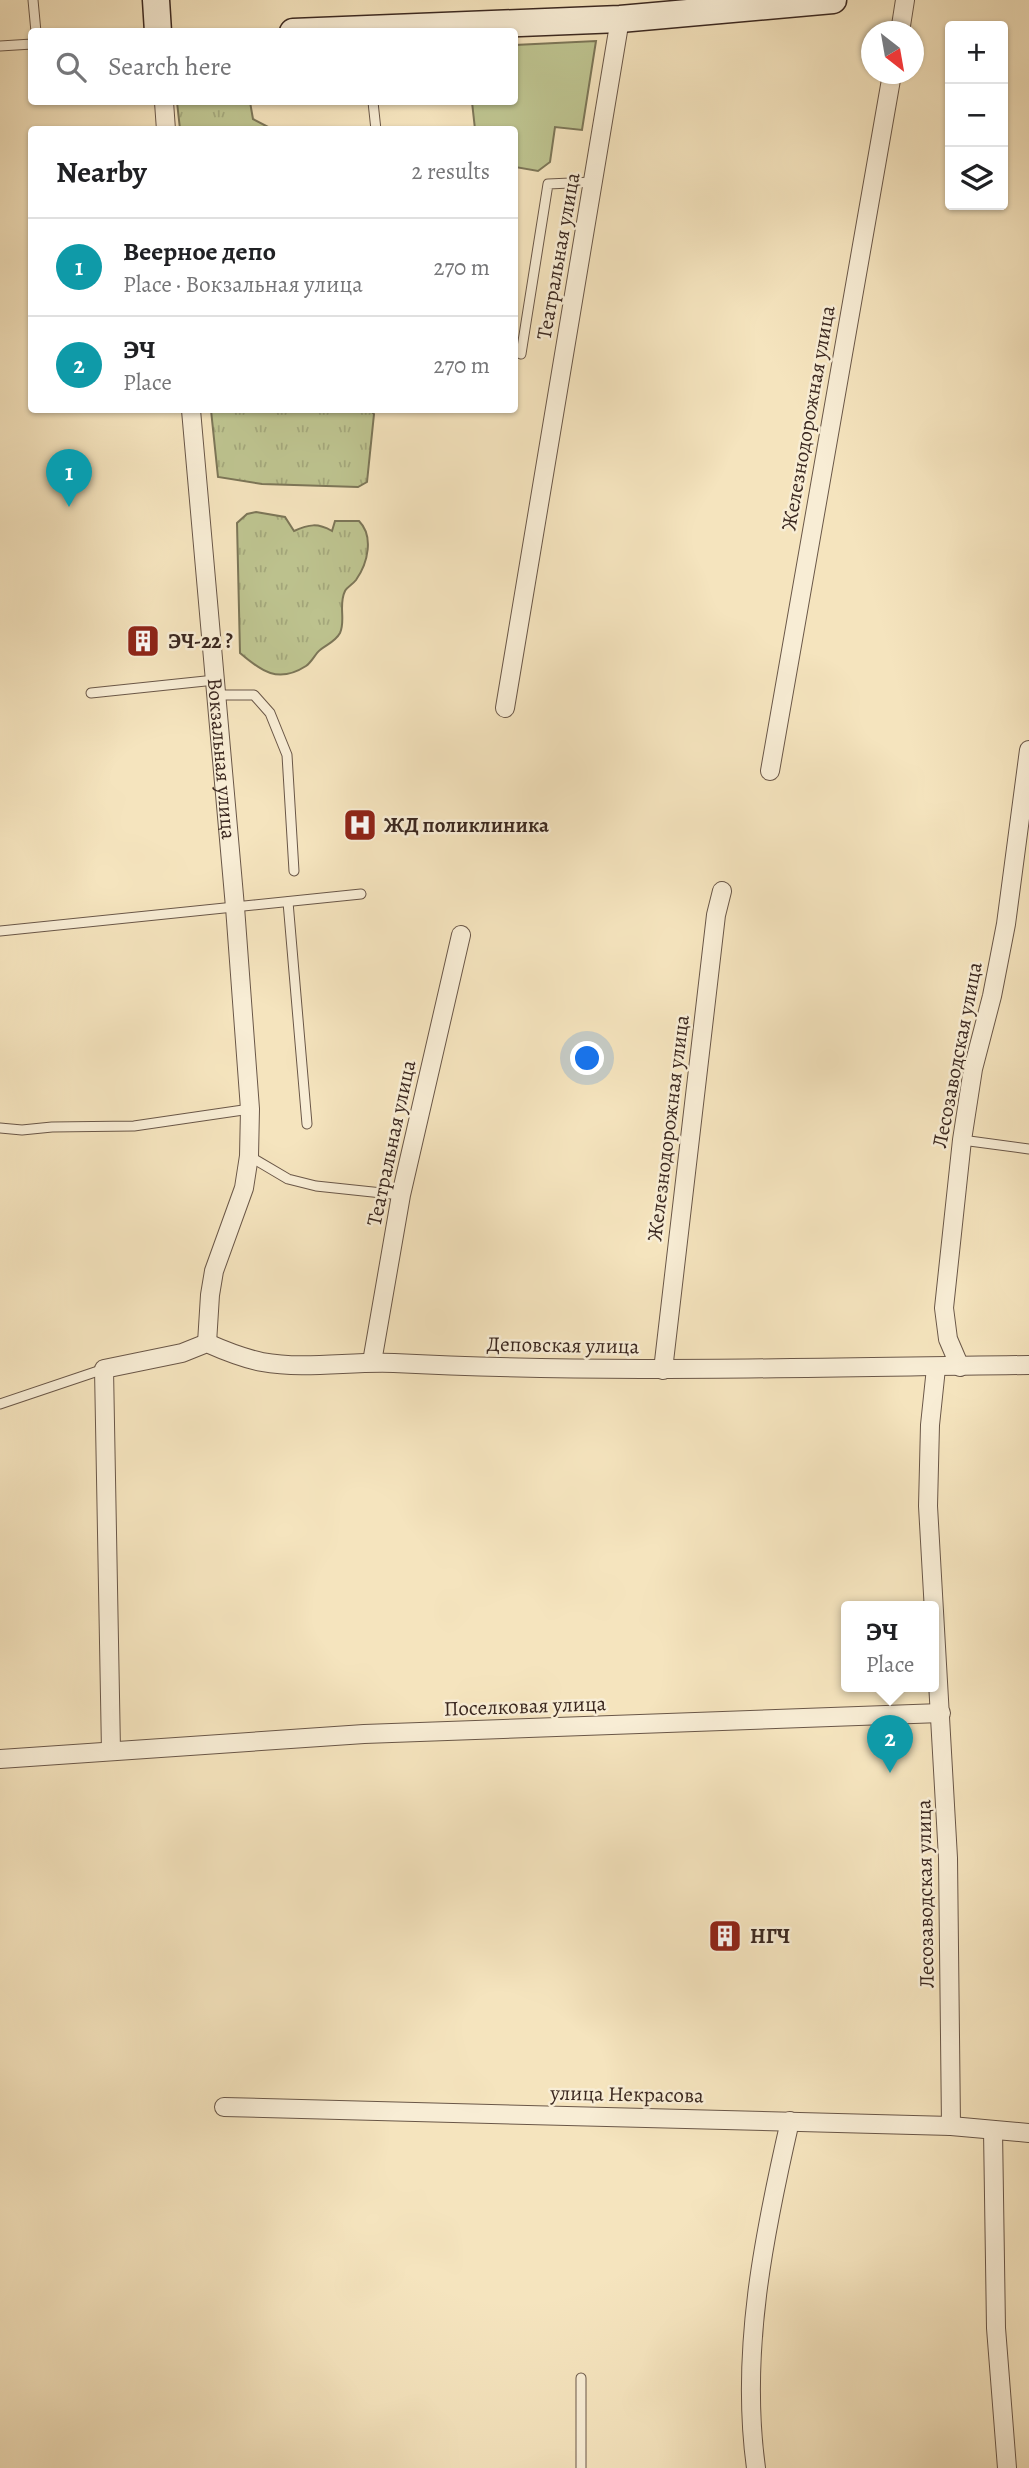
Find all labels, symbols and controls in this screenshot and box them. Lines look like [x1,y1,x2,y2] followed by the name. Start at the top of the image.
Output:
[861,21,924,84] north arrow
[945,21,1008,210] map controls
[945,21,1008,84] button: +
[28,28,518,105] search box
[52,48,90,86] icon: search
[108,49,232,84] text: Search here
[945,84,1008,147] button: −
[945,147,1008,210] button: layers
[56,152,147,192] text: Nearby
[412,156,490,187] text: 2 results
[530,170,587,342] street label: Театральная улица
[123,234,276,269] text: Веерное депо
[75,252,83,283] text: 1
[433,252,490,283] text: 270 m
[123,269,363,300] text: Place · Вокзальная улица
[774,303,842,533] street label: Железнодорожная улица
[123,332,156,367] text: ЭЧ
[73,350,85,381] text: 2
[433,350,490,381] text: 270 m
[123,367,172,398] text: Place
[46,449,92,507] pin: 1
[124,622,162,660] building icon: ЭЧ-22 ?
[168,627,233,655] place label: ЭЧ-22 ?
[201,677,243,841] street label: Вокзальная улица
[341,806,379,844] hospital icon: ЖД поликлиника
[384,811,549,839] place label: ЖД поликлиника
[925,959,989,1150] street label: Лесозаводская улица
[640,1013,696,1243] street label: Железнодорожная улица
[570,1041,604,1075] your location
[360,1057,422,1229] street label: Театральная улица
[486,1330,640,1360] street label: Деповская улица
[841,1601,939,1692] popup
[866,1614,898,1649] text: ЭЧ
[866,1649,914,1680] text: Place
[443,1689,607,1723] street label: Поселковая улица
[867,1715,913,1773] pin: 2
[909,1799,941,1989] street label: Лесозаводская улица
[706,1917,744,1955] building icon: НГЧ
[750,1922,790,1950] place label: НГЧ
[549,2079,704,2109] street label: улица Некрасова

